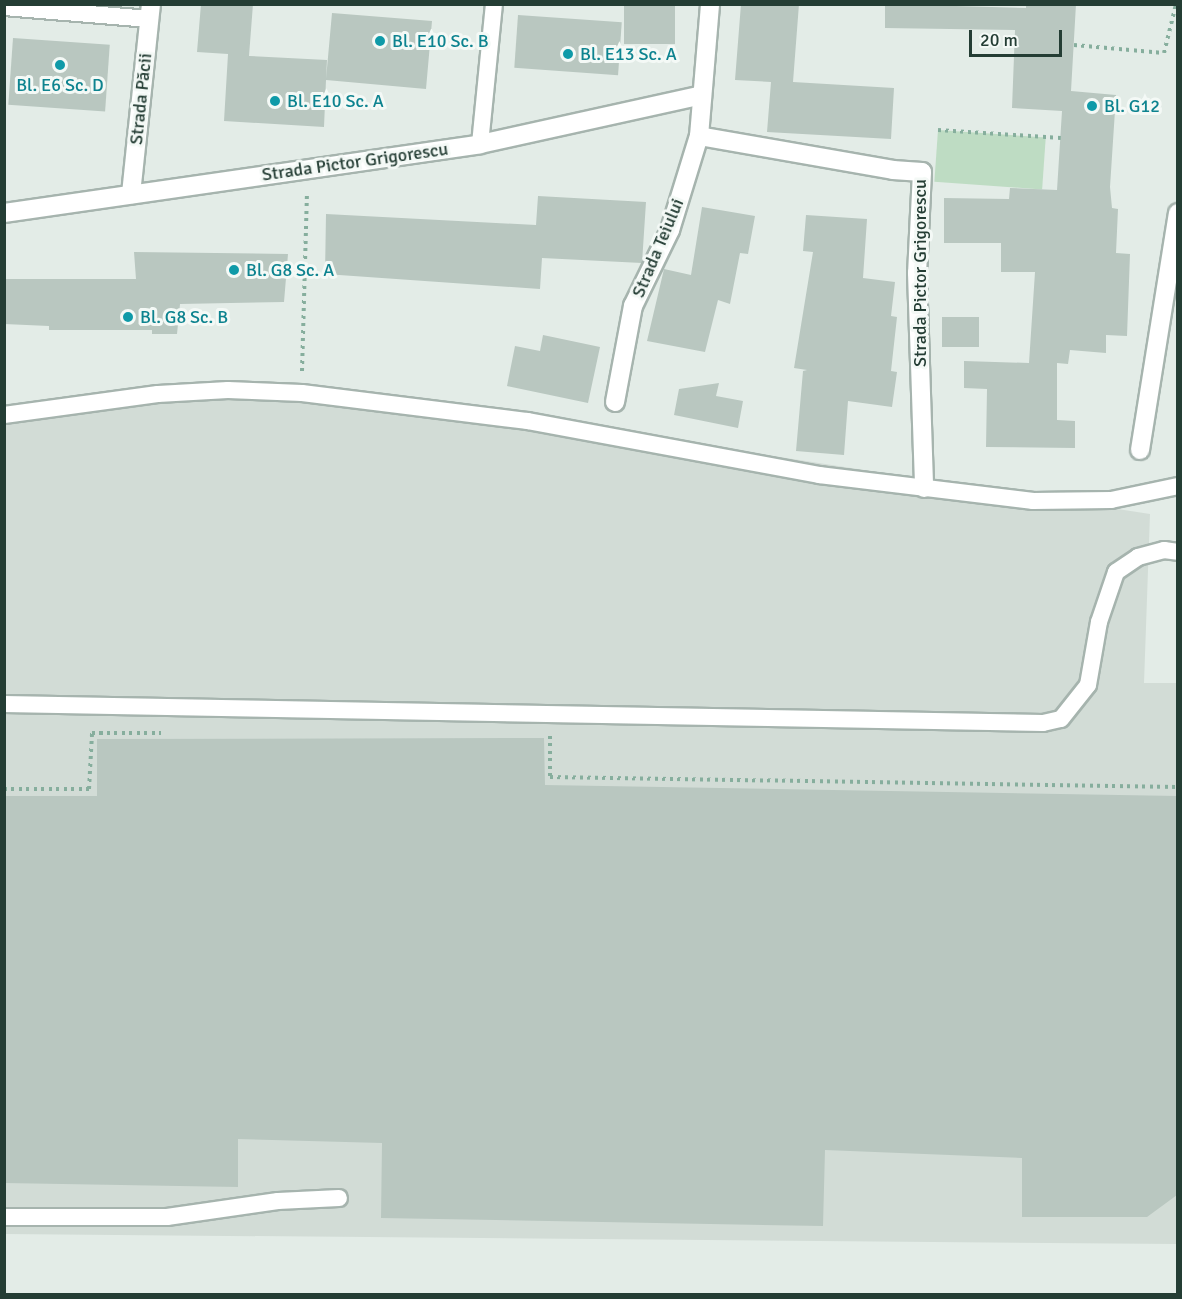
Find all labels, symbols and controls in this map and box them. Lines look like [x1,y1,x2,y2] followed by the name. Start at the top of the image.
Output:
[972,18,1065,56] scale bar
[980,29,1018,51] text: 20 m
[392,30,489,52] place label: Bl. E10 Sc. B
[373,34,387,48] marker: Bl. E10 Sc. B
[580,43,677,65] place label: Bl. E13 Sc. A
[561,47,575,61] marker: Bl. E13 Sc. A
[125,52,157,146] street label: Strada Păcii
[53,58,67,72] marker: Bl. E6 Sc. D
[16,74,104,96] place label: Bl. E6 Sc. D
[287,90,384,112] place label: Bl. E10 Sc. A
[268,94,282,108] marker: Bl. E10 Sc. A
[1104,95,1160,117] place label: Bl. G12
[1085,99,1099,113] marker: Bl. G12
[260,138,450,186] street label: Strada Pictor Grigorescu
[909,179,931,367] street label: Strada Pictor Grigorescu
[627,195,689,301] street label: Strada Teiului
[246,259,334,281] place label: Bl. G8 Sc. A
[227,263,241,277] marker: Bl. G8 Sc. A
[140,306,228,328] place label: Bl. G8 Sc. B
[121,310,135,324] marker: Bl. G8 Sc. B

